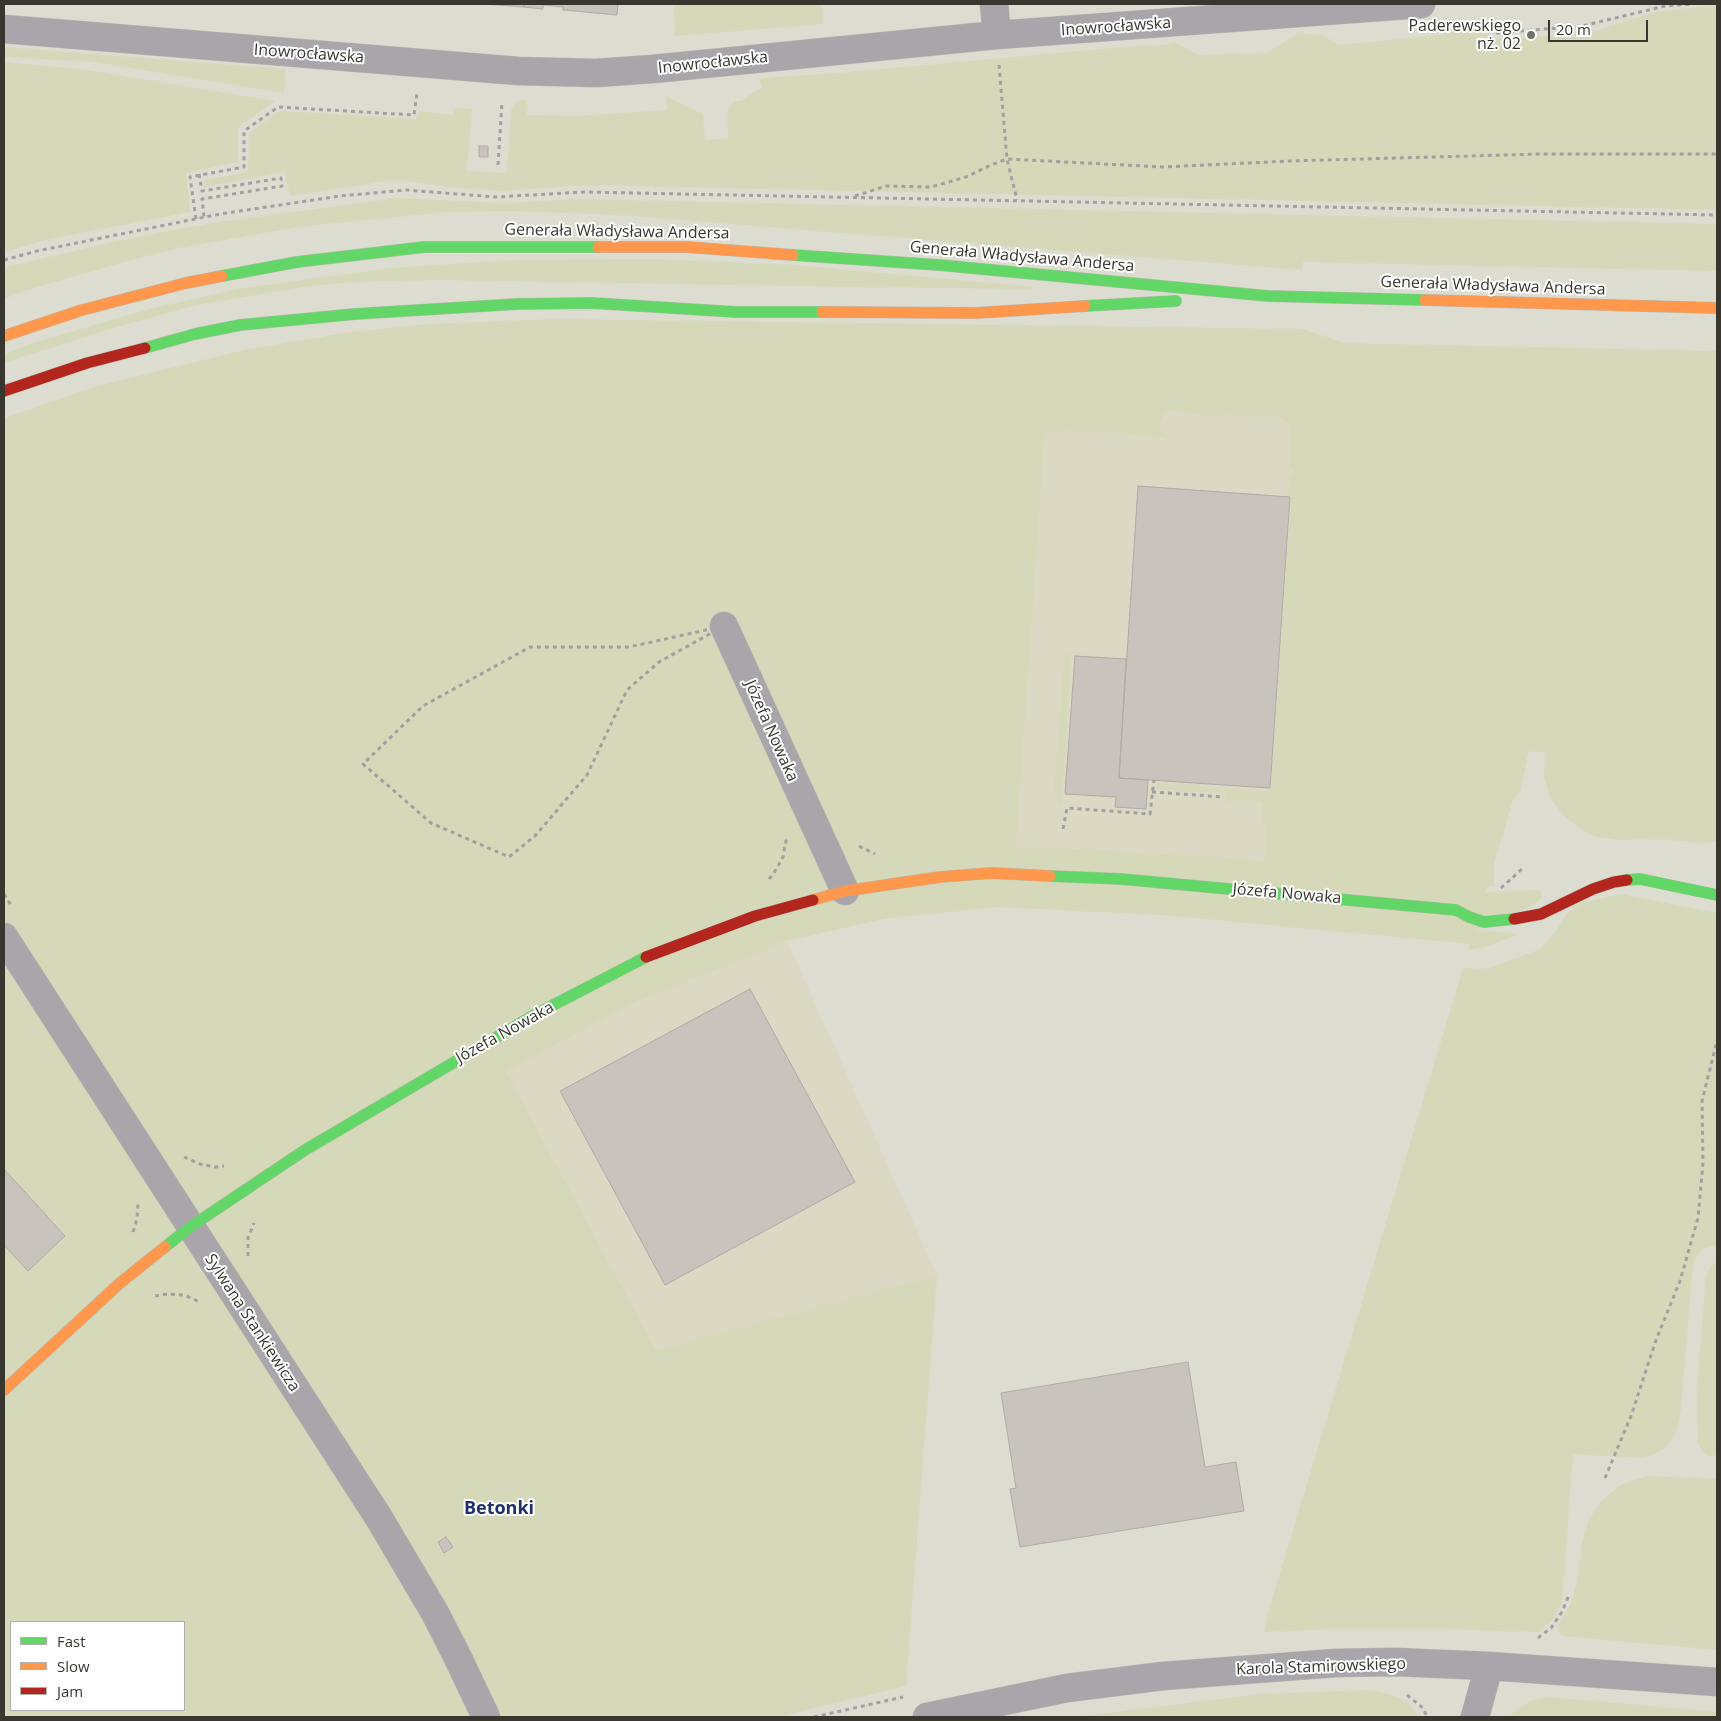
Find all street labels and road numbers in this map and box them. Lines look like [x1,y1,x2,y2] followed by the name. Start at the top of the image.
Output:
[1060,14,1172,40] street label: Inowrocławska
[253,41,365,67] street label: Inowrocławska
[657,48,769,78] street label: Inowrocławska
[504,220,730,244] street label: Generała Władysława Andersa
[909,238,1135,276] street label: Generała Władysława Andersa
[1380,272,1606,300] street label: Generała Władysława Andersa
[740,677,802,785] street label: Józefa Nowaka
[1232,880,1342,908] street label: Józefa Nowaka
[453,998,557,1068] street label: Józefa Nowaka
[200,1251,304,1395] street label: Sylwana Stankiewicza
[1236,1654,1406,1680] street label: Karola Stamirowskiego

